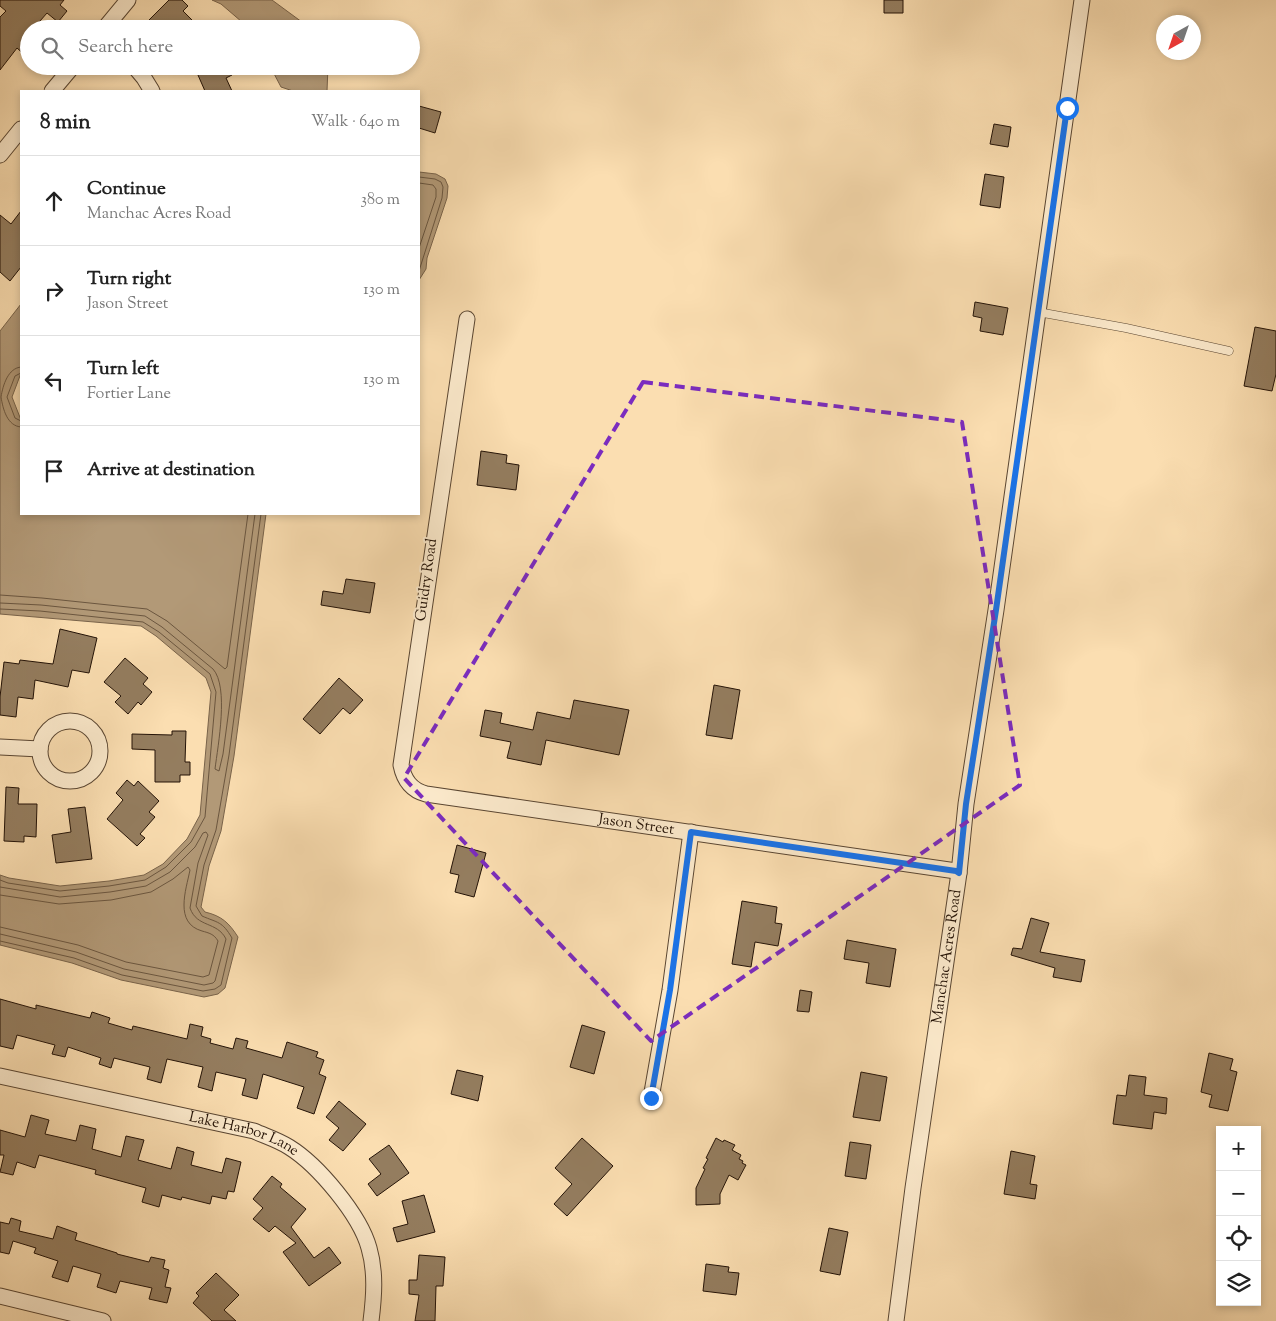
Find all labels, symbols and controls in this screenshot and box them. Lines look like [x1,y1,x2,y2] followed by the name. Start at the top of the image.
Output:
[1156,15,1201,60] north arrow
[20,20,420,75] search box
[38,34,66,62] icon: search
[78,34,173,61] text: Search here
[1056,97,1079,120] route start
[40,108,91,138] text: 8 min
[311,111,400,134] text: Walk · 640 m
[87,176,166,203] text: Continue
[40,187,68,215] icon: ahead
[360,189,400,212] text: 380 m
[87,203,231,226] text: Manchac Acres Road
[87,266,171,293] text: Turn right
[40,277,68,305] icon: right
[363,279,400,302] text: 130 m
[87,293,168,316] text: Jason Street
[87,356,159,383] text: Turn left
[40,367,68,395] icon: left
[363,369,400,392] text: 130 m
[87,383,171,406] text: Fortier Lane
[40,457,68,485] icon: arrive
[87,457,255,484] text: Arrive at destination
[411,537,443,623] street label: Guidry Road
[596,809,676,840] street label: Jason Street
[927,888,967,1025] street label: Manchac Acres Road
[640,1087,663,1110] route end
[187,1107,303,1161] street label: Lake Harbor Lane
[1216,1126,1261,1306] map controls
[1216,1126,1261,1171] button: +
[1216,1171,1261,1216] button: −
[1216,1216,1261,1261] button: locate
[1216,1261,1261,1306] button: layers

